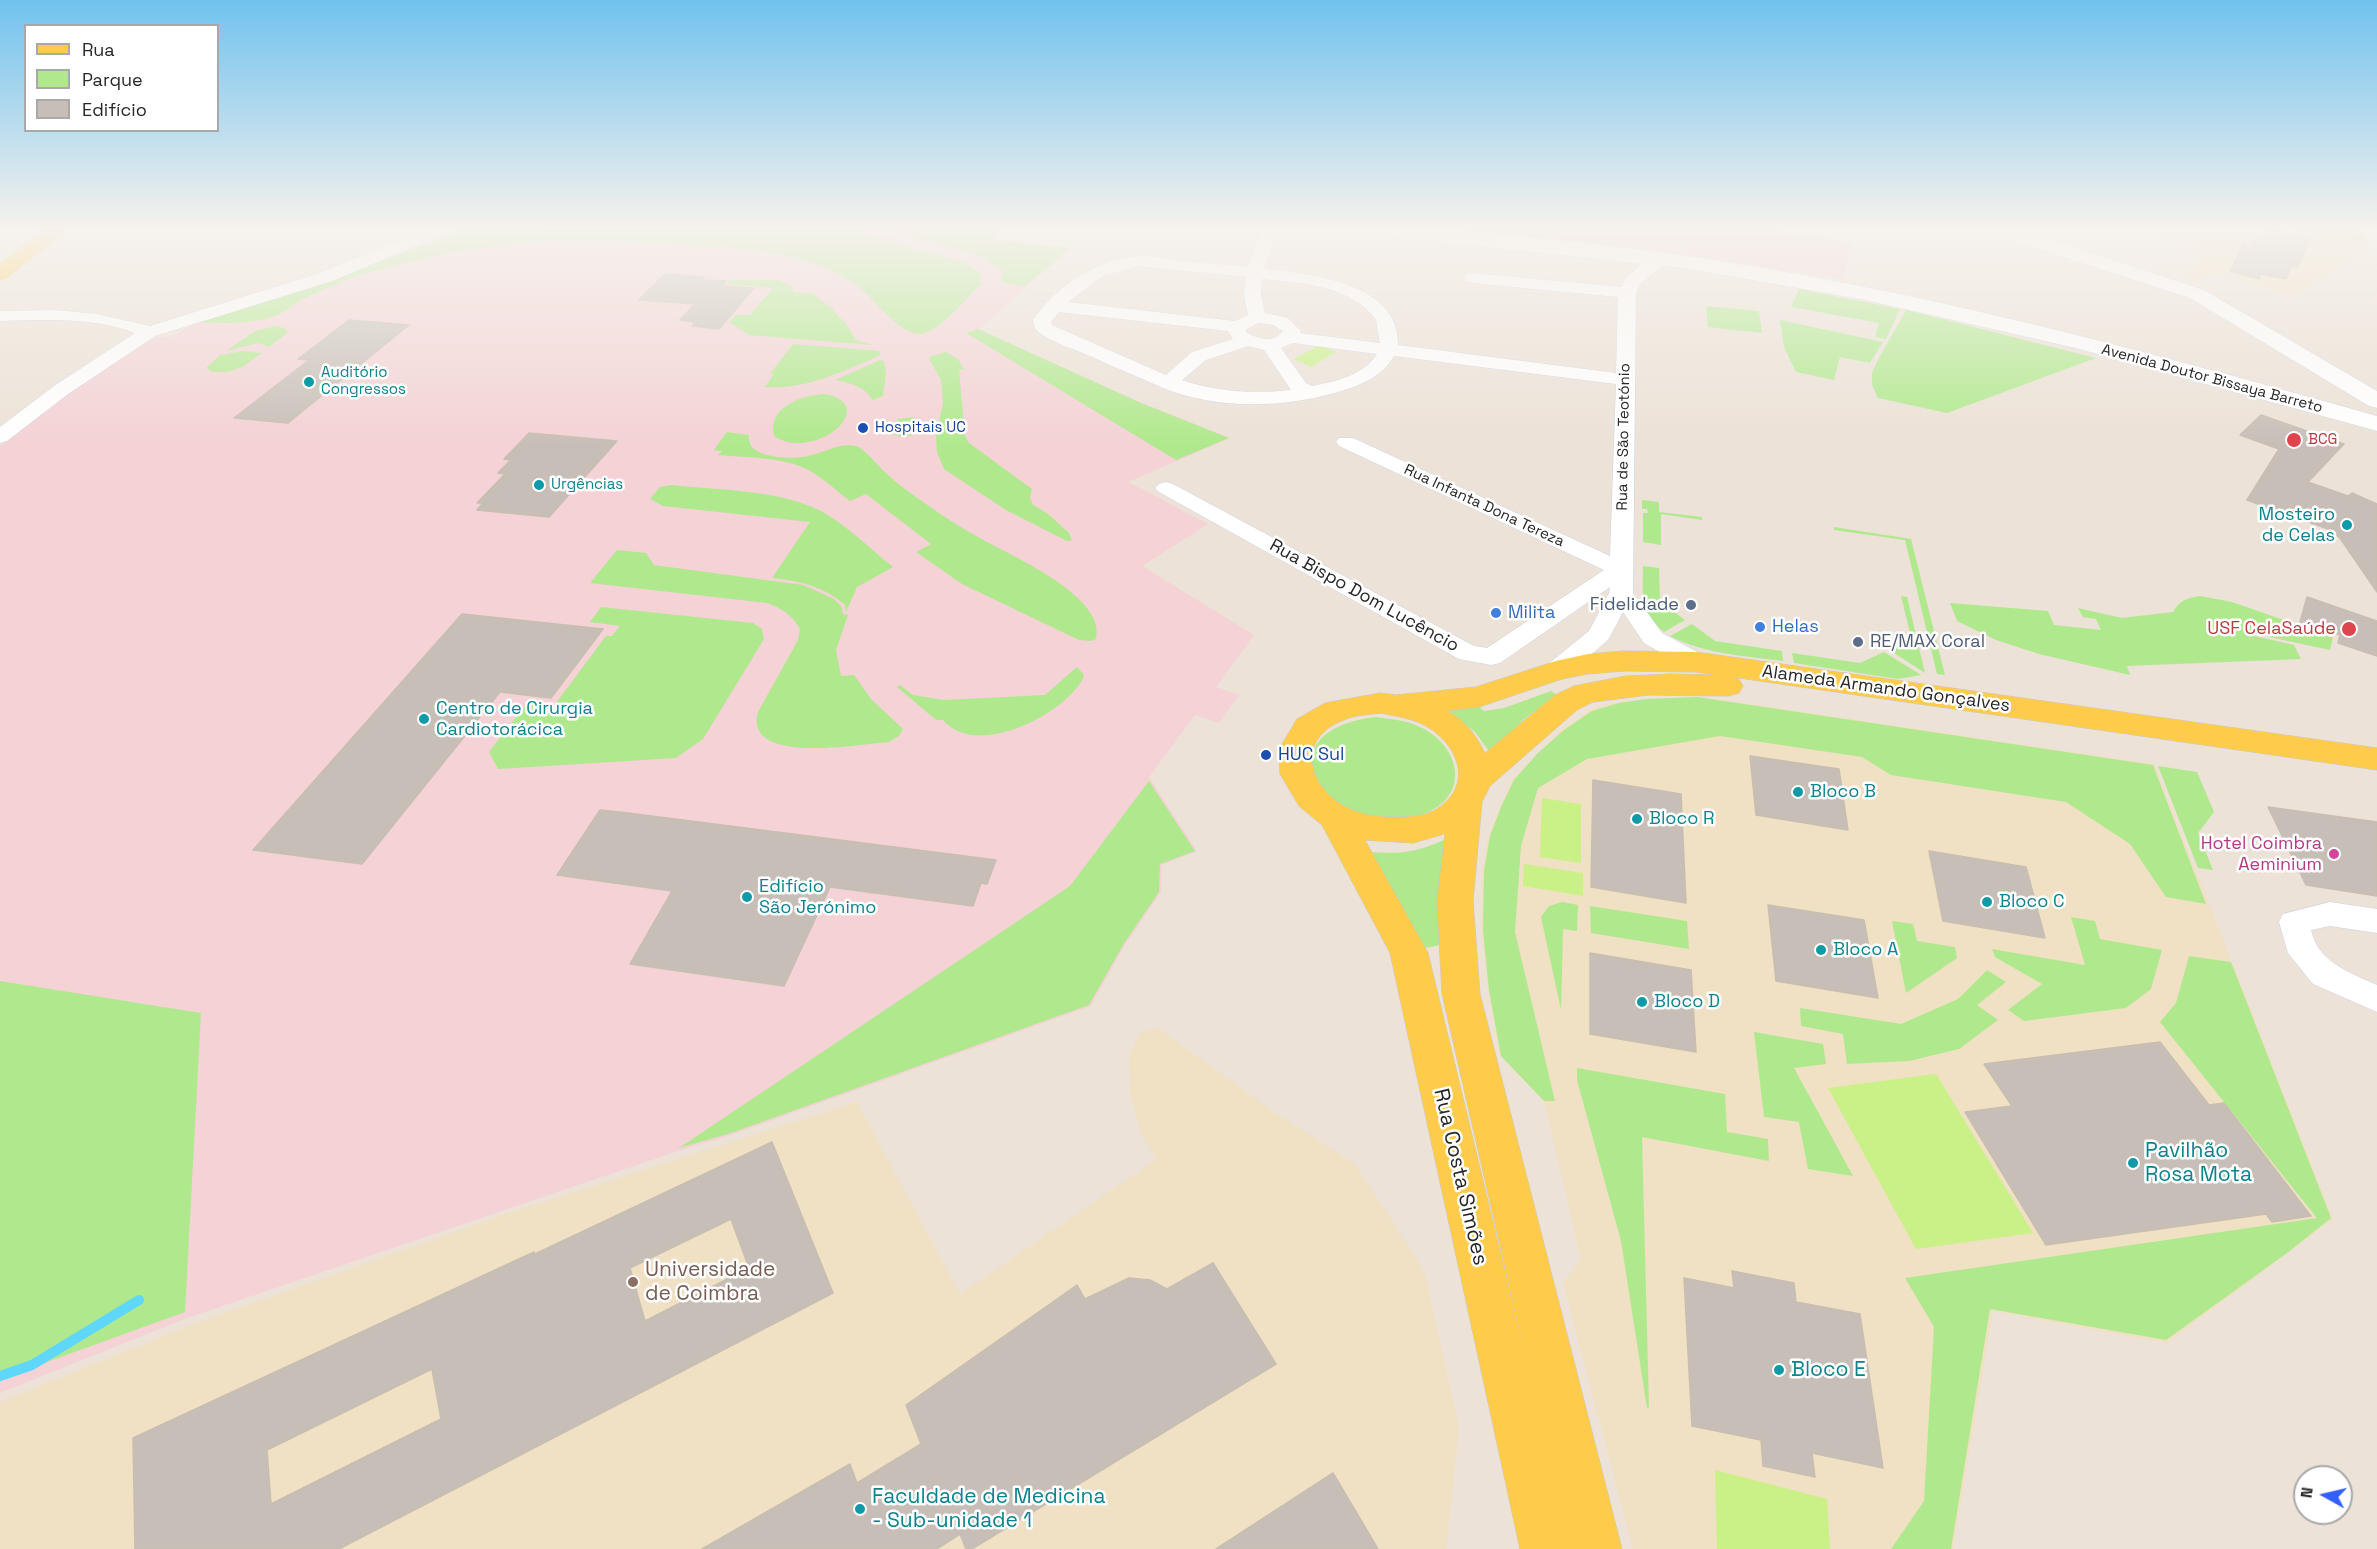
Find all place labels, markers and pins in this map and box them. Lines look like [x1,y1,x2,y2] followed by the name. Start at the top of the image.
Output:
[321,364,406,399] place label: Auditório Congressos
[302,375,316,389] marker: Auditório Congressos
[875,419,966,437] place label: Hospitais UC
[856,421,870,435] marker: Hospitais UC
[2285,431,2303,449] marker: BCG
[2308,431,2337,449] place label: BCG
[551,476,623,494] place label: Urgências
[532,478,546,492] marker: Urgências
[2258,504,2335,546] place label: Mosteiro de Celas
[2340,518,2354,532] marker: Mosteiro de Celas
[1590,594,1679,616] place label: Fidelidade
[1684,598,1698,612] marker: Fidelidade
[1508,602,1555,624] place label: Milita
[1489,606,1503,620] marker: Milita
[1772,616,1819,638] place label: Helas
[2207,618,2336,640] place label: USF CelaSaúde
[1753,620,1767,634] marker: Helas
[2340,620,2358,638] marker: USF CelaSaúde
[1870,631,1985,653] place label: RE/MAX Coral
[1851,635,1865,649] marker: RE/MAX Coral
[436,698,593,740] place label: Centro de Cirurgia Cardiotorácica
[417,712,431,726] marker: Centro de Cirurgia Cardiotorácica
[1278,744,1344,766] place label: HUC Sul
[1259,748,1273,762] marker: HUC Sul
[1810,781,1876,803] place label: Bloco B
[1791,785,1805,799] marker: Bloco B
[1649,808,1714,830] place label: Bloco R
[1630,812,1644,826] marker: Bloco R
[2201,833,2322,876] place label: Hotel Coimbra Aeminium
[2327,847,2341,861] marker: Hotel Coimbra Aeminium
[759,876,876,918] place label: Edifício São Jerónimo
[740,890,754,904] marker: Edifício São Jerónimo
[1999,891,2065,913] place label: Bloco C
[1980,895,1994,909] marker: Bloco C
[1833,939,1898,961] place label: Bloco A
[1814,943,1828,957] marker: Bloco A
[1654,991,1720,1013] place label: Bloco D
[1635,995,1649,1009] marker: Bloco D
[2145,1138,2252,1188] place label: Pavilhão Rosa Mota
[2126,1156,2140,1170] marker: Pavilhão Rosa Mota
[645,1257,776,1307] place label: Universidade de Coimbra
[626,1275,640,1289] marker: Universidade de Coimbra
[1791,1357,1866,1383] place label: Bloco E
[1772,1363,1786,1377] marker: Bloco E
[872,1484,1105,1534] place label: Faculdade de Medicina - Sub-unidade 1
[853,1502,867,1516] marker: Faculdade de Medicina - Sub-unidade 1

